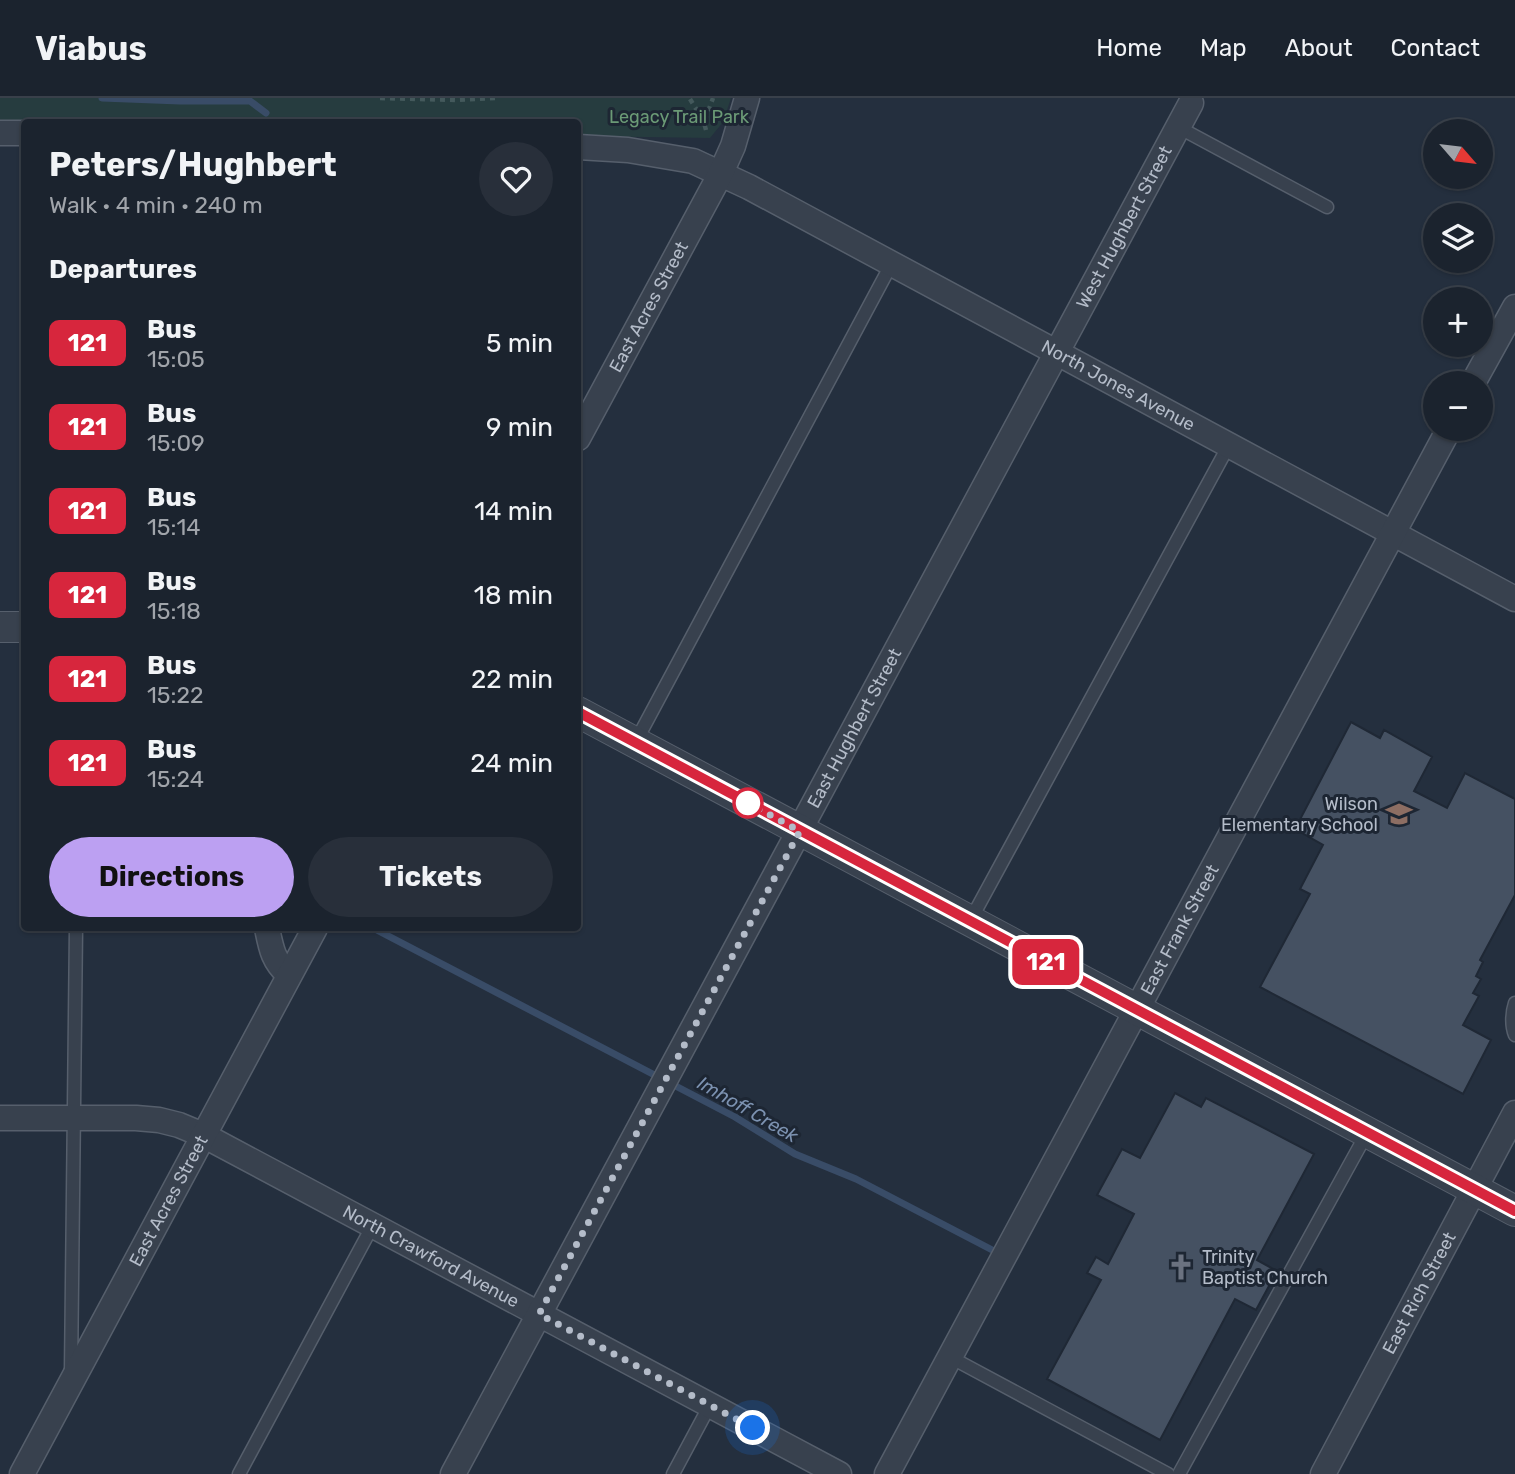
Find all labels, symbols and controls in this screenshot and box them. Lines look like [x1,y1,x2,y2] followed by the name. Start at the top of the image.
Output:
[35,29,147,68] text: Viabus
[1096,34,1162,62] text: Home
[1200,34,1247,62] text: Map
[1285,34,1353,62] text: About
[1391,34,1480,62] text: Contact
[609,106,750,128] park label: Legacy Trail Park
[1423,119,1493,189] north arrow
[1423,119,1493,441] map controls
[479,142,553,216] button: heart
[1071,142,1177,312] street label: West Hughbert Street
[49,145,337,184] text: Peters/Hughbert
[49,191,263,219] text: Walk · 4 min · 240 m
[1423,203,1493,273] button: layers
[605,238,693,376] street label: East Acres Street
[49,254,197,285] text: Departures
[1423,287,1493,357] button: +
[147,314,196,345] text: Bus
[486,328,553,359] text: 5 min
[68,329,107,357] text: 121
[1038,335,1199,436] street label: North Jones Avenue
[147,345,205,373] text: 15:05
[1423,371,1493,441] button: −
[147,398,196,429] text: Bus
[486,412,553,443] text: 9 min
[68,413,107,441] text: 121
[147,429,205,457] text: 15:09
[147,482,196,513] text: Bus
[474,496,553,527] text: 14 min
[68,497,107,525] text: 121
[147,513,201,541] text: 15:14
[147,566,196,597] text: Bus
[474,580,553,611] text: 18 min
[68,581,107,609] text: 121
[147,597,201,625] text: 15:18
[803,645,906,812] street label: East Hughbert Street
[147,650,196,681] text: Bus
[471,664,553,695] text: 22 min
[68,665,107,693] text: 121
[147,681,203,709] text: 15:22
[147,734,196,765] text: Bus
[470,748,553,779] text: 24 min
[68,749,107,777] text: 121
[147,765,204,793] text: 15:24
[733,788,763,818] unlabelled marker
[1221,793,1378,836] place label: Wilson Elementary School
[1384,799,1414,829] school or university icon: Wilson Elementary School
[49,837,294,917] button: Directions
[308,837,553,917] button: Tickets
[1136,861,1224,999] street label: East Frank Street
[1006,939,1086,985] line badge: 121
[1026,948,1066,976] text: 121
[693,1071,802,1148] water label: Imhoff Creek
[125,1132,213,1270] street label: East Acres Street
[339,1201,523,1312] street label: North Crawford Avenue
[1378,1228,1461,1358] street label: East Rich Street
[1202,1246,1328,1289] place label: Trinity Baptist Church
[1166,1252,1196,1282] church icon: Trinity Baptist Church
[735,1410,770,1445] your location

